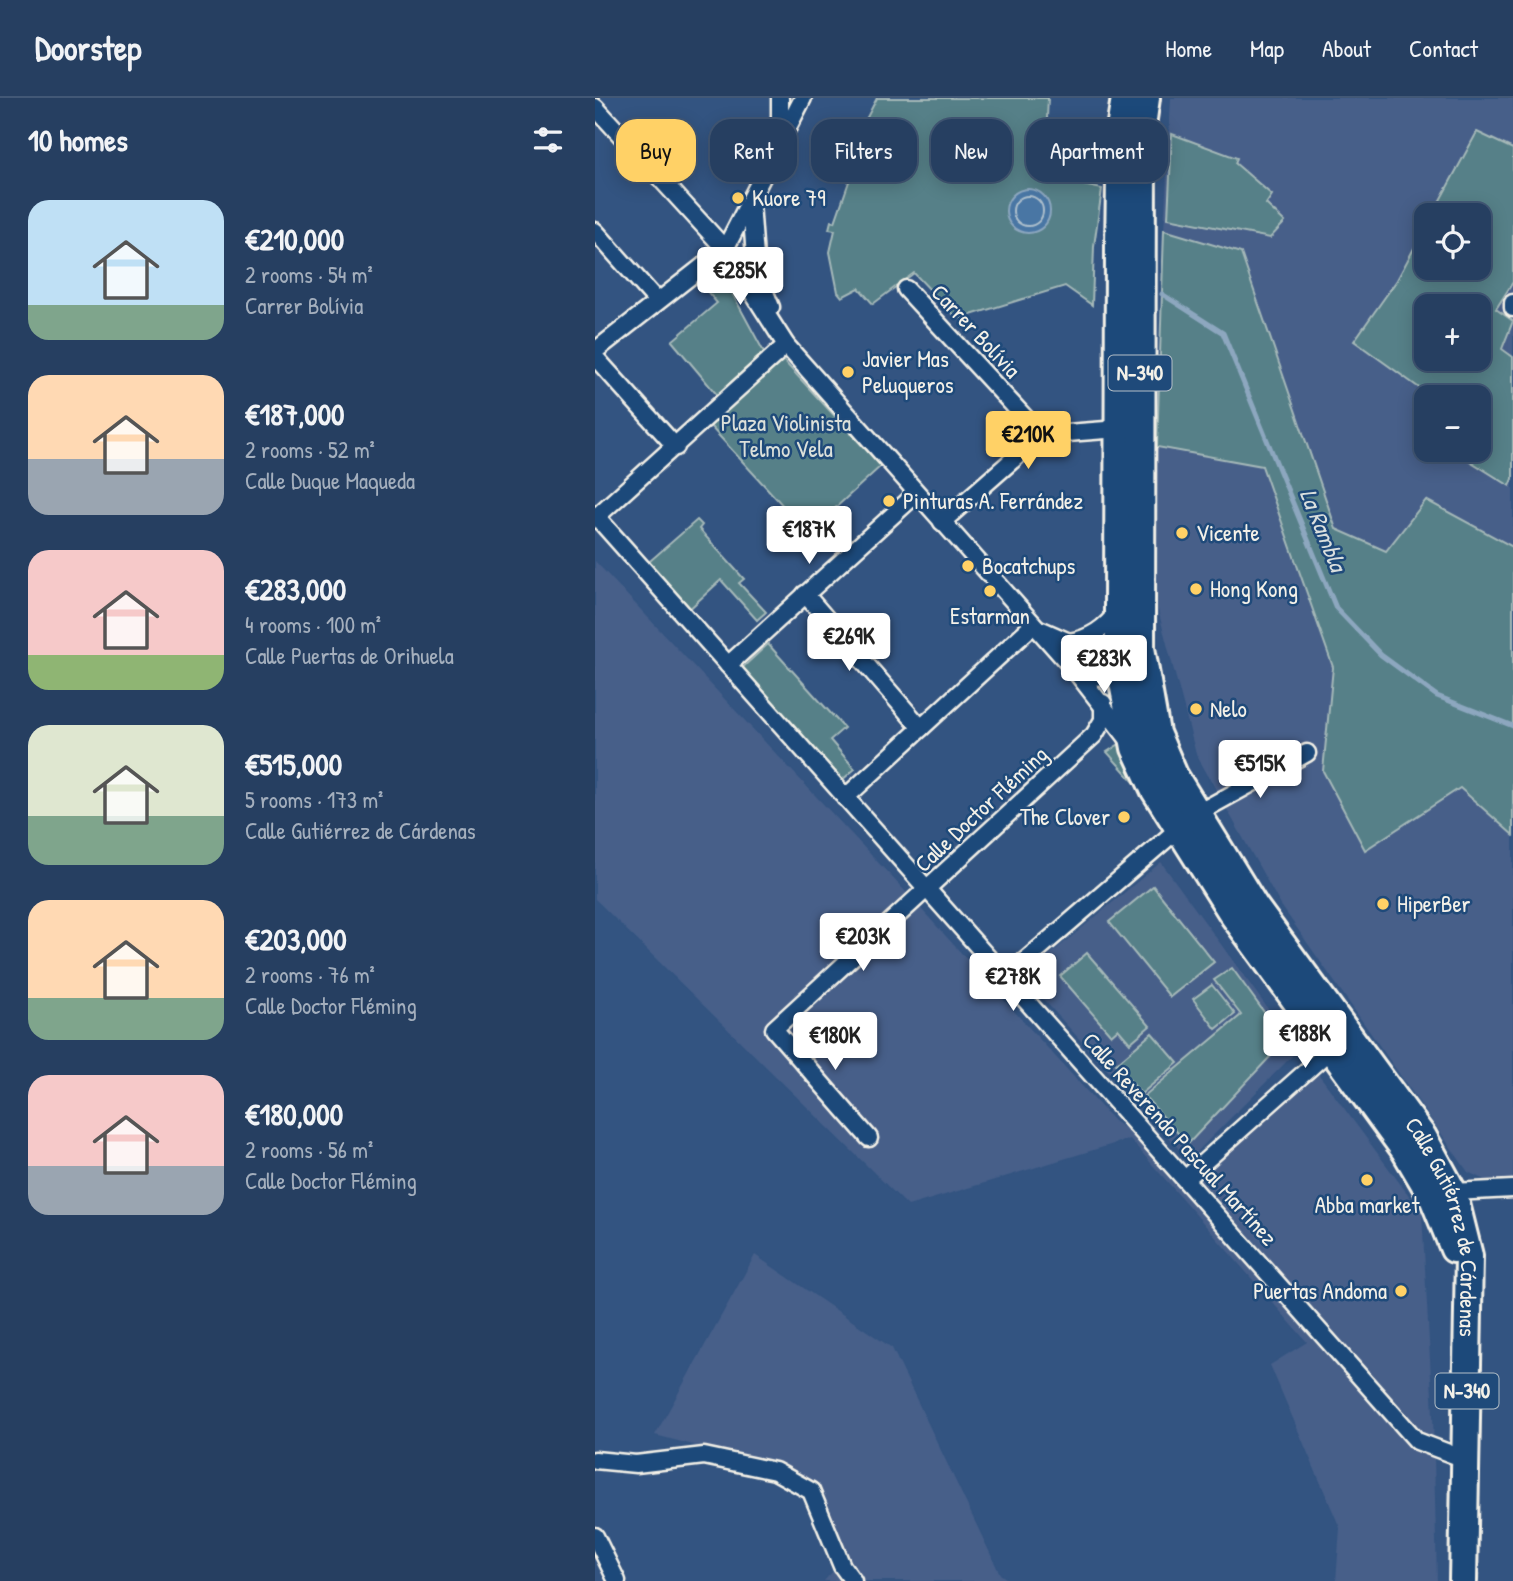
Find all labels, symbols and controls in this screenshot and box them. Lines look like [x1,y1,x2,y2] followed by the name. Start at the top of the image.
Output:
[35,26,141,70] text: Doorstep
[1165,32,1212,64] text: Home
[1250,32,1284,64] text: Map
[1322,32,1371,64] text: About
[1409,32,1478,64] text: Contact
[616,119,696,182] chip: Buy
[710,119,797,182] chip: Rent
[811,119,917,182] chip: Filters
[931,119,1012,182] chip: New
[1026,119,1168,182] chip: Apartment
[28,120,128,160] text: 10 homes
[529,121,567,159] icon: filters
[752,182,826,213] place label: Kuore 79
[730,190,746,206] marker: Kuore 79
[1414,203,1491,462] map controls
[1414,203,1491,280] button: locate
[245,219,344,259] text: €210,000
[84,228,168,312] icon: home
[691,248,789,307] pin: €285K
[713,254,767,285] text: €285K
[245,259,373,290] text: 2 rooms · 54 m²
[925,277,1028,384] street label: Carrer Bolívia
[245,290,363,321] text: Carrer Bolívia
[1414,294,1491,371] button: +
[862,343,954,400] place label: Javier Mas Peluqueros
[1109,356,1171,390] road number: N-340
[840,364,856,380] marker: Javier Mas Peluqueros
[1414,385,1491,462] button: −
[245,394,345,434] text: €187,000
[84,403,168,487] icon: home
[721,407,851,464] park label: Plaza Violinista Telmo Vela
[979,412,1077,471] pin: €210K
[1002,418,1054,449] text: €210K
[245,434,375,465] text: 2 rooms · 52 m²
[245,465,415,496] text: Calle Duque Maqueda
[1293,484,1356,578] water label: La Rambla
[903,485,1083,516] place label: Pinturas A. Ferrández
[881,493,897,509] marker: Pinturas A. Ferrández
[760,506,858,566] pin: €187K
[783,513,835,544] text: €187K
[1196,517,1260,548] place label: Vicente
[1174,525,1190,541] marker: Vicente
[982,550,1075,581] place label: Bocatchups
[960,558,976,574] marker: Bocatchups
[245,569,346,609] text: €283,000
[1210,573,1298,604] place label: Hong Kong
[84,578,168,662] icon: home
[1188,581,1204,597] marker: Hong Kong
[982,583,998,599] marker: Estarman
[950,600,1030,631] place label: Estarman
[245,609,381,640] text: 4 rooms · 100 m²
[800,614,898,673] pin: €269K
[823,620,875,651] text: €269K
[1055,636,1153,695] pin: €283K
[245,640,454,671] text: Calle Puertas de Orihuela
[1077,642,1131,673] text: €283K
[1210,693,1247,724] place label: Nelo
[1188,701,1204,717] marker: Nelo
[907,739,1054,879] street label: Calle Doctor Fléming
[1211,740,1309,800] pin: €515K
[245,744,342,784] text: €515,000
[1235,747,1285,778] text: €515K
[84,753,168,837] icon: home
[245,784,383,815] text: 5 rooms · 173 m²
[1020,801,1110,832] place label: The Clover
[1116,809,1132,825] marker: The Clover
[245,815,476,846] text: Calle Gutiérrez de Cárdenas
[1397,888,1471,919] place label: HiperBer
[1375,896,1391,912] marker: HiperBer
[814,914,912,973] pin: €203K
[245,919,347,959] text: €203,000
[836,920,890,951] text: €203K
[84,928,168,1012] icon: home
[964,954,1062,1013] pin: €278K
[245,959,375,990] text: 2 rooms · 76 m²
[985,960,1041,991] text: €278K
[245,990,417,1021] text: Calle Doctor Fléming
[1256,1010,1354,1070] pin: €188K
[786,1012,884,1072] pin: €180K
[1279,1017,1331,1048] text: €188K
[809,1019,861,1050] text: €180K
[1076,1025,1285,1252] street label: Calle Reverendo Pascual Martínez
[245,1094,343,1134] text: €180,000
[84,1103,168,1187] icon: home
[1398,1110,1485,1337] street label: Calle Gutiérrez de Cárdenas
[245,1134,373,1165] text: 2 rooms · 56 m²
[245,1165,417,1196] text: Calle Doctor Fléming
[1359,1172,1375,1188] marker: Abba market
[1315,1189,1420,1220] place label: Abba market
[1253,1275,1387,1306] place label: Puertas Andoma
[1393,1283,1409,1299] marker: Puertas Andoma
[1435,1374,1498,1408] road number: N-340

